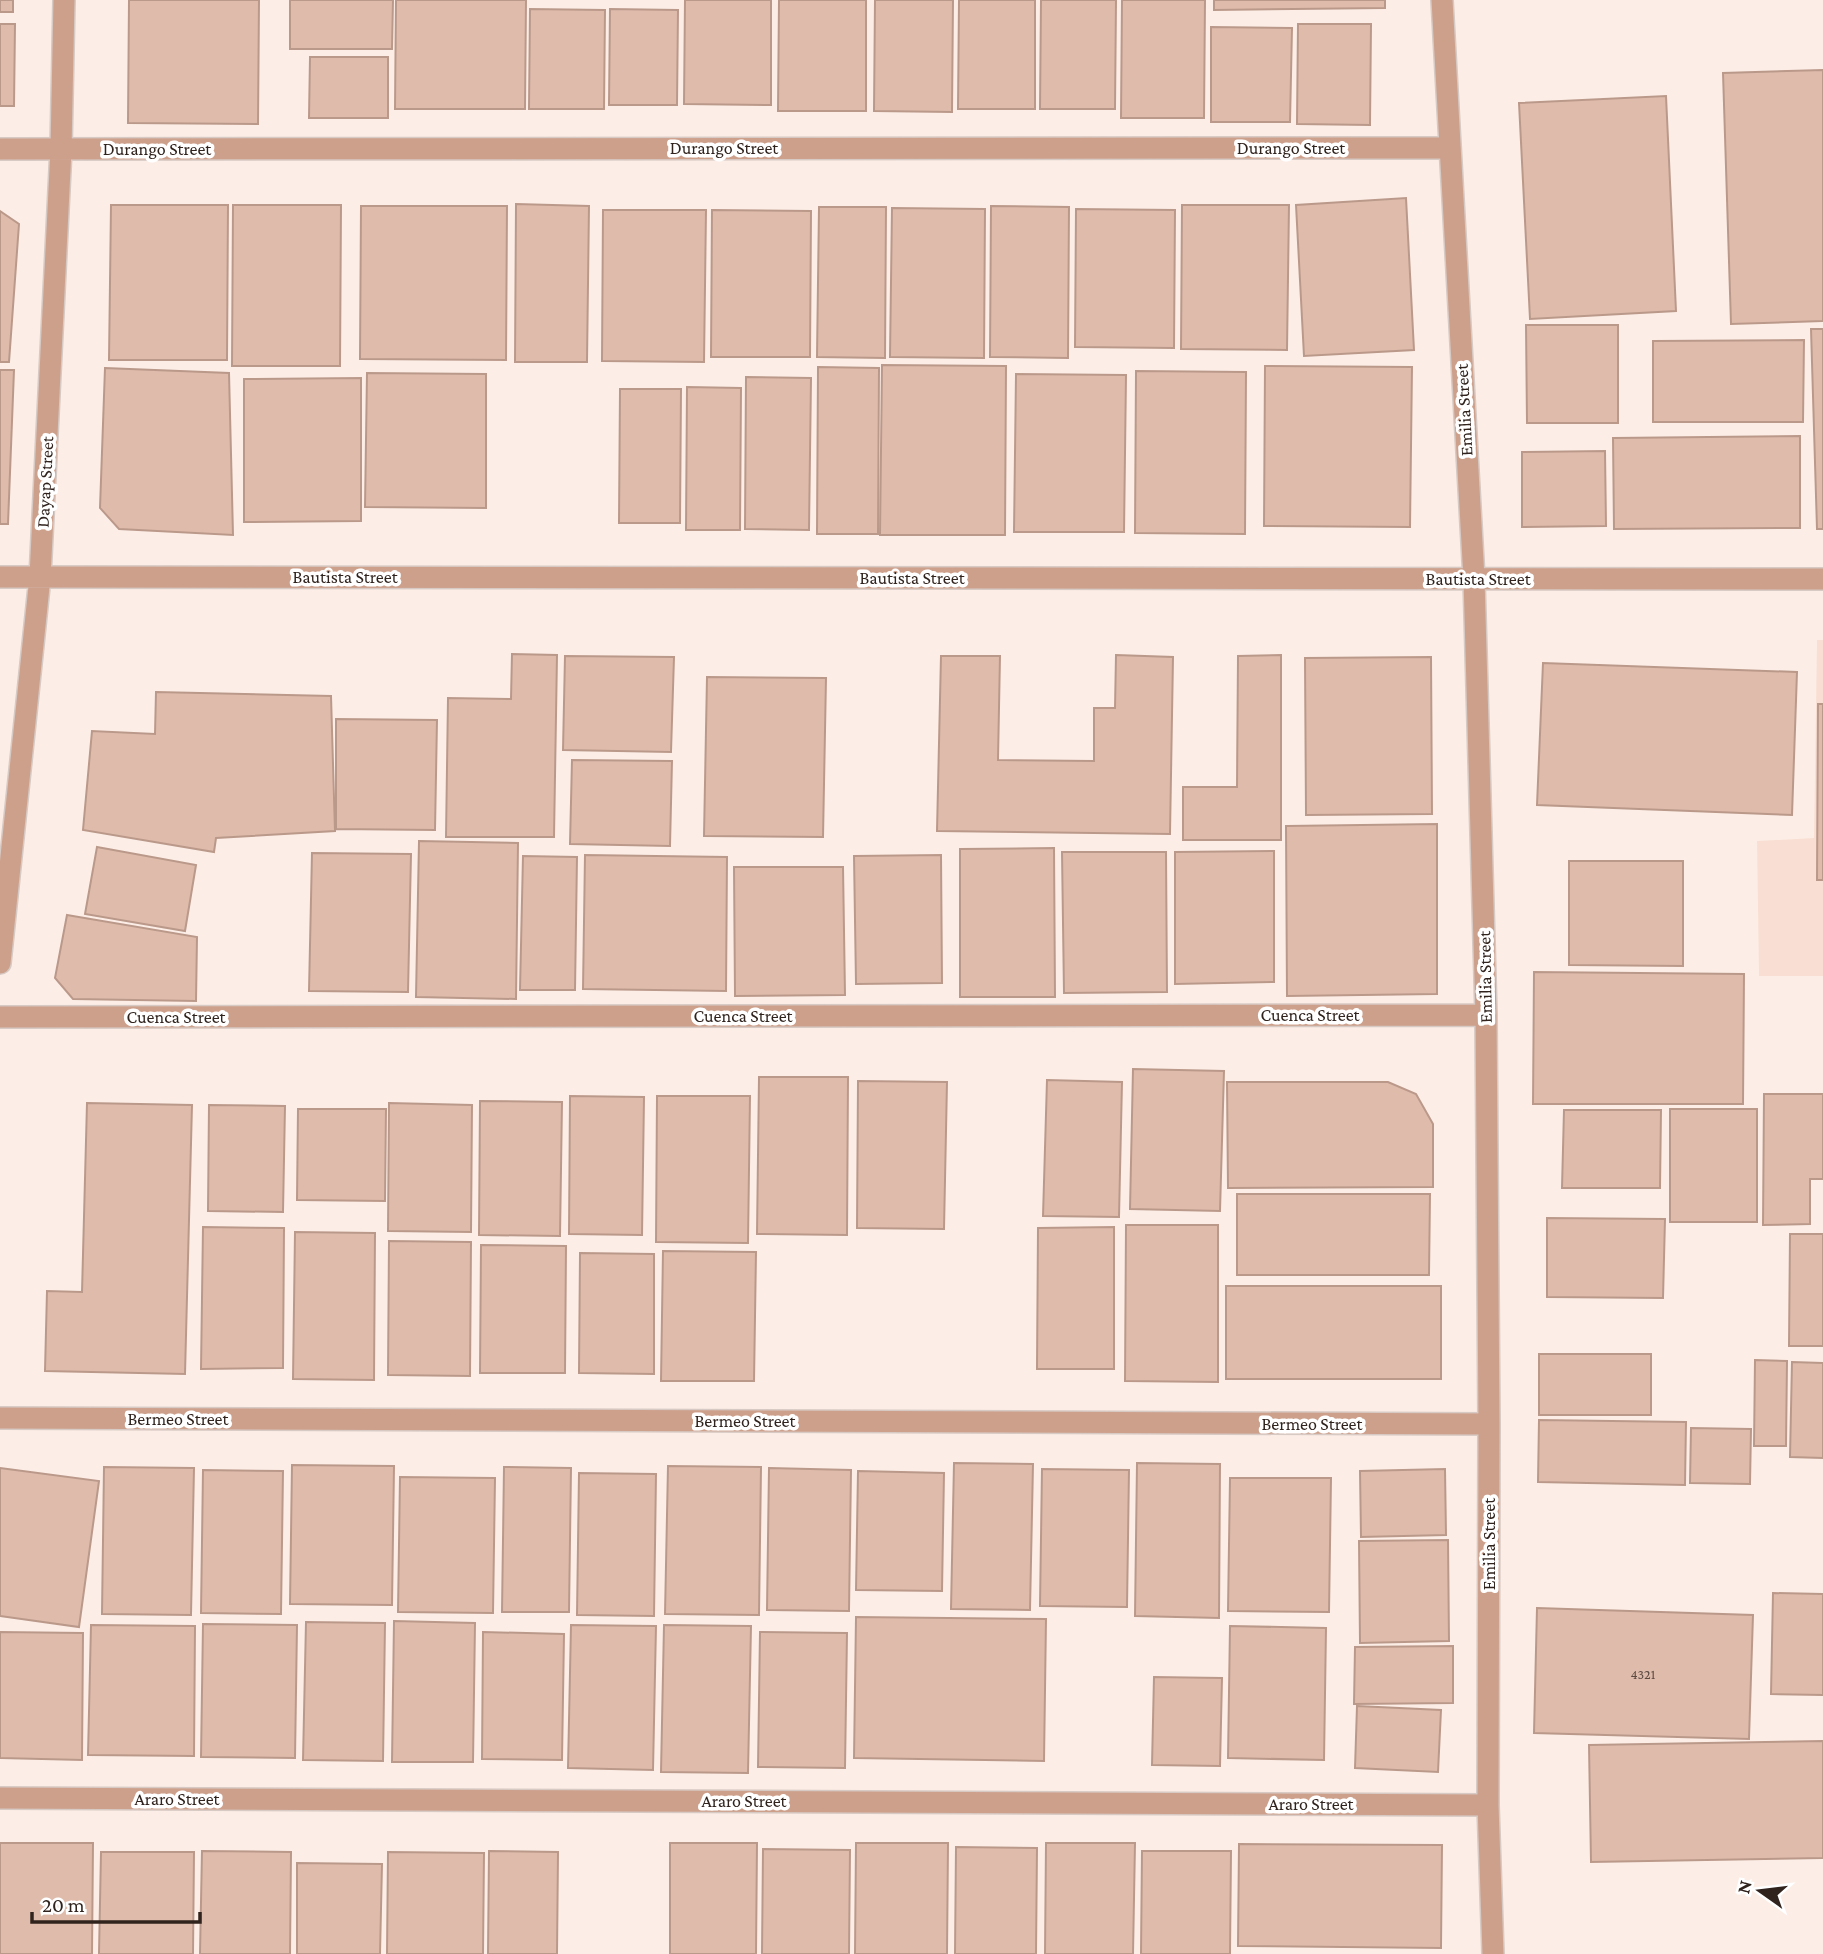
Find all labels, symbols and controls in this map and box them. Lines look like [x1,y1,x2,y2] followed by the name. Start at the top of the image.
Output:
[670,138,779,158] street label: Durango Street
[1237,138,1346,158] street label: Durango Street
[103,139,212,159] street label: Durango Street
[1452,362,1476,457] street label: Emilia Street
[33,435,57,528] street label: Dayap Street
[292,567,399,587] street label: Bautista Street
[859,568,966,588] street label: Bautista Street
[1425,569,1532,589] street label: Bautista Street
[1474,930,1496,1023] street label: Emilia Street
[1261,1005,1361,1025] street label: Cuenca Street
[694,1006,794,1026] street label: Cuenca Street
[127,1007,227,1027] street label: Cuenca Street
[127,1409,230,1429] street label: Bermeo Street
[694,1411,797,1431] street label: Bermeo Street
[1261,1414,1364,1434] street label: Bermeo Street
[1479,1497,1499,1590] street label: Emilia Street
[1631,1666,1656,1682] house number: 4321
[134,1789,221,1809] street label: Araro Street
[701,1791,788,1811] street label: Araro Street
[1268,1794,1355,1814] street label: Araro Street
[1725,1856,1795,1926] north arrow
[1732,1878,1756,1896] text: N
[32,1881,200,1925] scale bar
[42,1893,85,1917] text: 20 m

